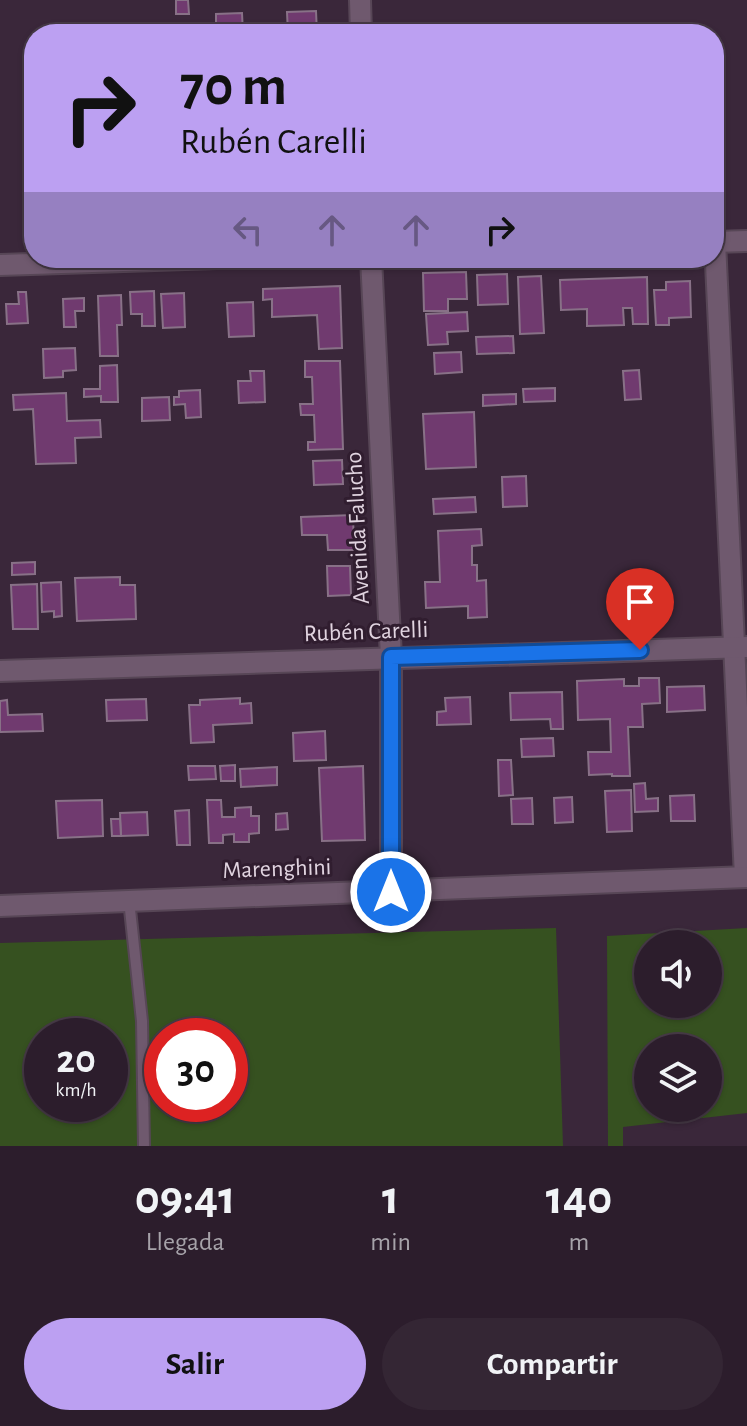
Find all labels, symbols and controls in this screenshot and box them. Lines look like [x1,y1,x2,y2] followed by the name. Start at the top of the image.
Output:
[48,56,152,160] icon: right
[180,59,287,115] text: 70 m
[180,124,367,160] text: Rubén Carelli
[226,208,270,252] icon: left
[310,208,354,252] icon: ahead
[394,208,438,252] icon: ahead
[478,208,522,252] icon: right
[342,451,374,605] street label: Avenida Falucho
[606,568,674,650] pin
[618,580,662,624] icon: arrive
[303,618,429,646] street label: Rubén Carelli
[349,850,433,934] position arrow
[222,855,332,883] street label: Marenghini
[634,930,722,1122] map controls
[634,930,722,1018] button: sound
[144,1018,248,1122] speed limit sign: 30
[634,1034,722,1122] button: layers
[56,1040,96,1080] text: 20
[55,1080,97,1100] text: km/h
[135,1175,235,1223] text: 09:41
[382,1175,399,1223] text: 1
[546,1175,612,1223] text: 140
[146,1229,225,1255] text: Llegada
[370,1229,411,1255] text: min
[569,1229,589,1255] text: m
[24,1318,366,1410] button: Salir
[382,1318,723,1410] button: Compartir

